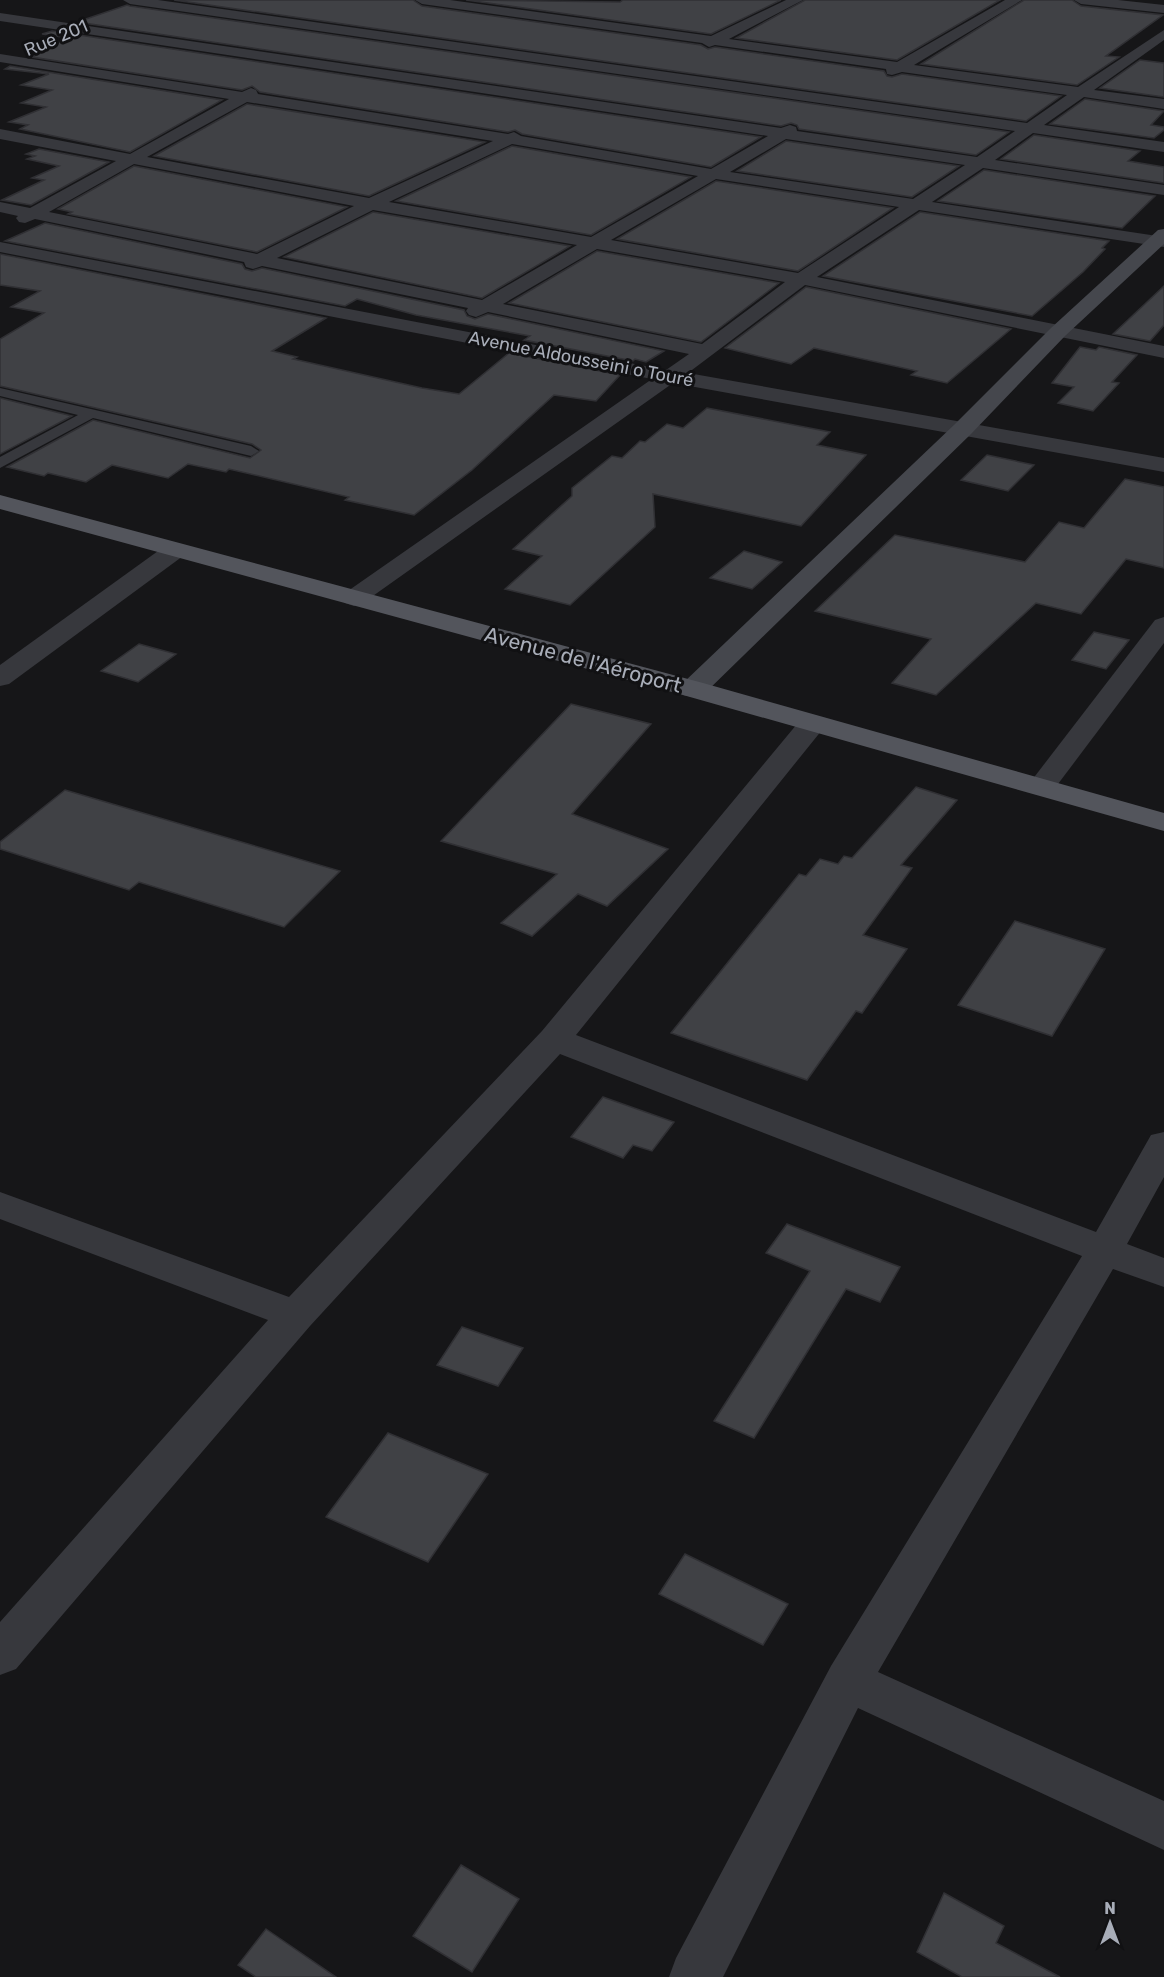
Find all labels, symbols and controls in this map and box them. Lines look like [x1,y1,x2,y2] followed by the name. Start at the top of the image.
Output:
[21,15,91,61] street label: Rue 201
[467,326,695,392] street label: Avenue Aldousseini o Touré
[482,621,684,698] street label: Avenue de l'Aéroport
[1080,1893,1140,1953] north arrow
[1104,1899,1116,1918] text: N

